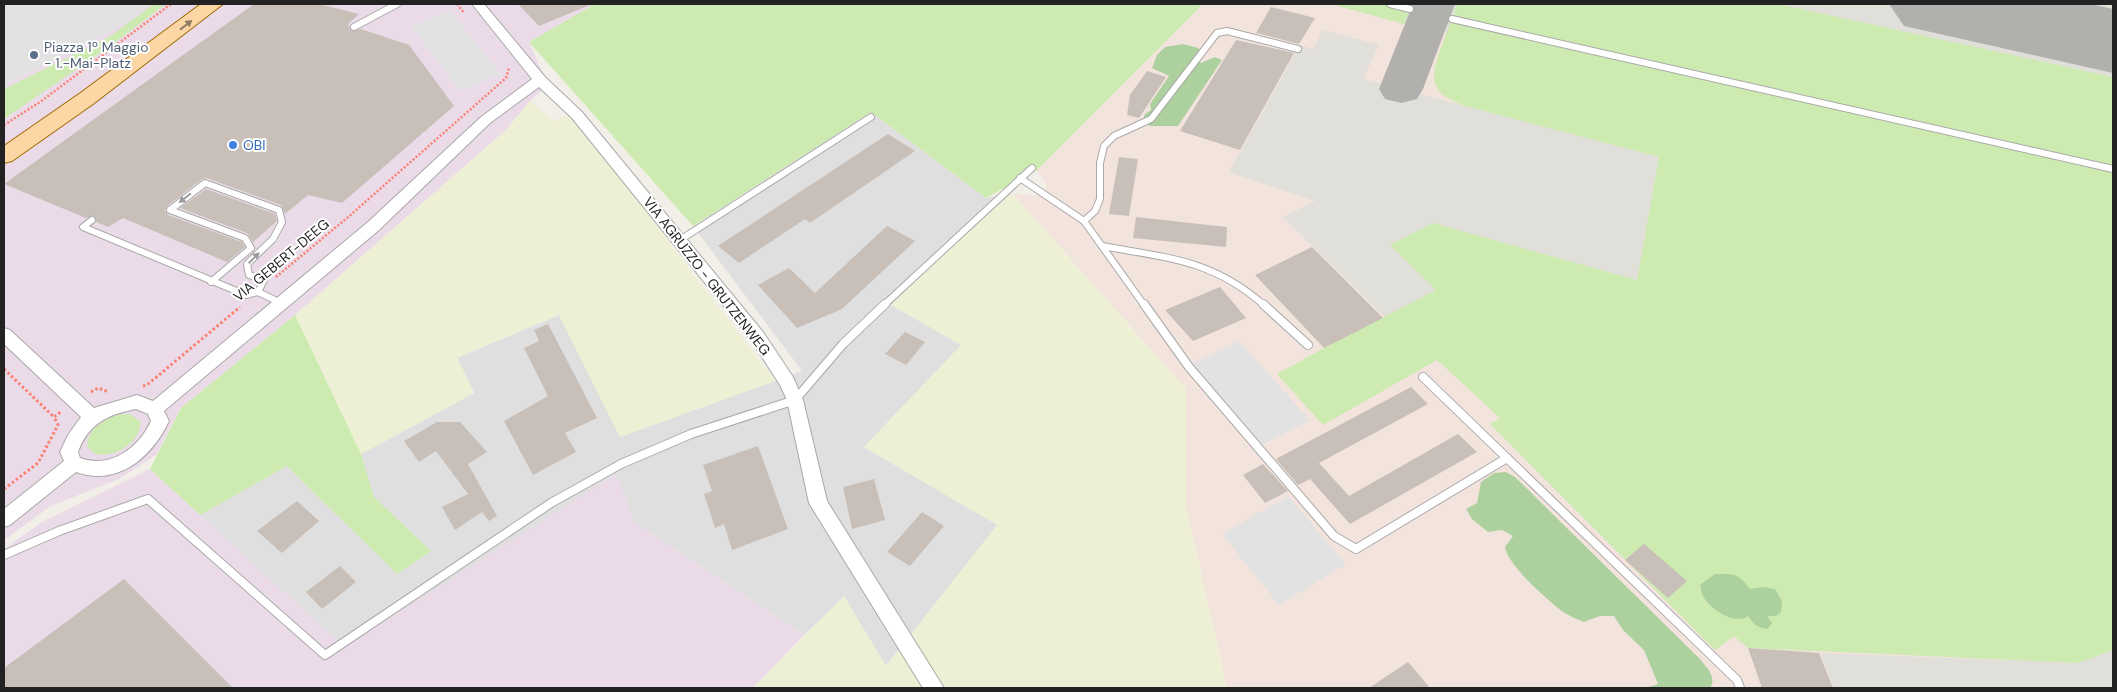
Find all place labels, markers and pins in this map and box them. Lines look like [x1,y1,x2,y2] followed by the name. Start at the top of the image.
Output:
[44,38,148,72] place label: Piazza 1º Maggio - 1.-Mai-Platz
[28,49,40,61] marker: Piazza 1º Maggio - 1.-Mai-Platz
[243,136,266,154] place label: OBI
[227,139,239,151] marker: OBI

